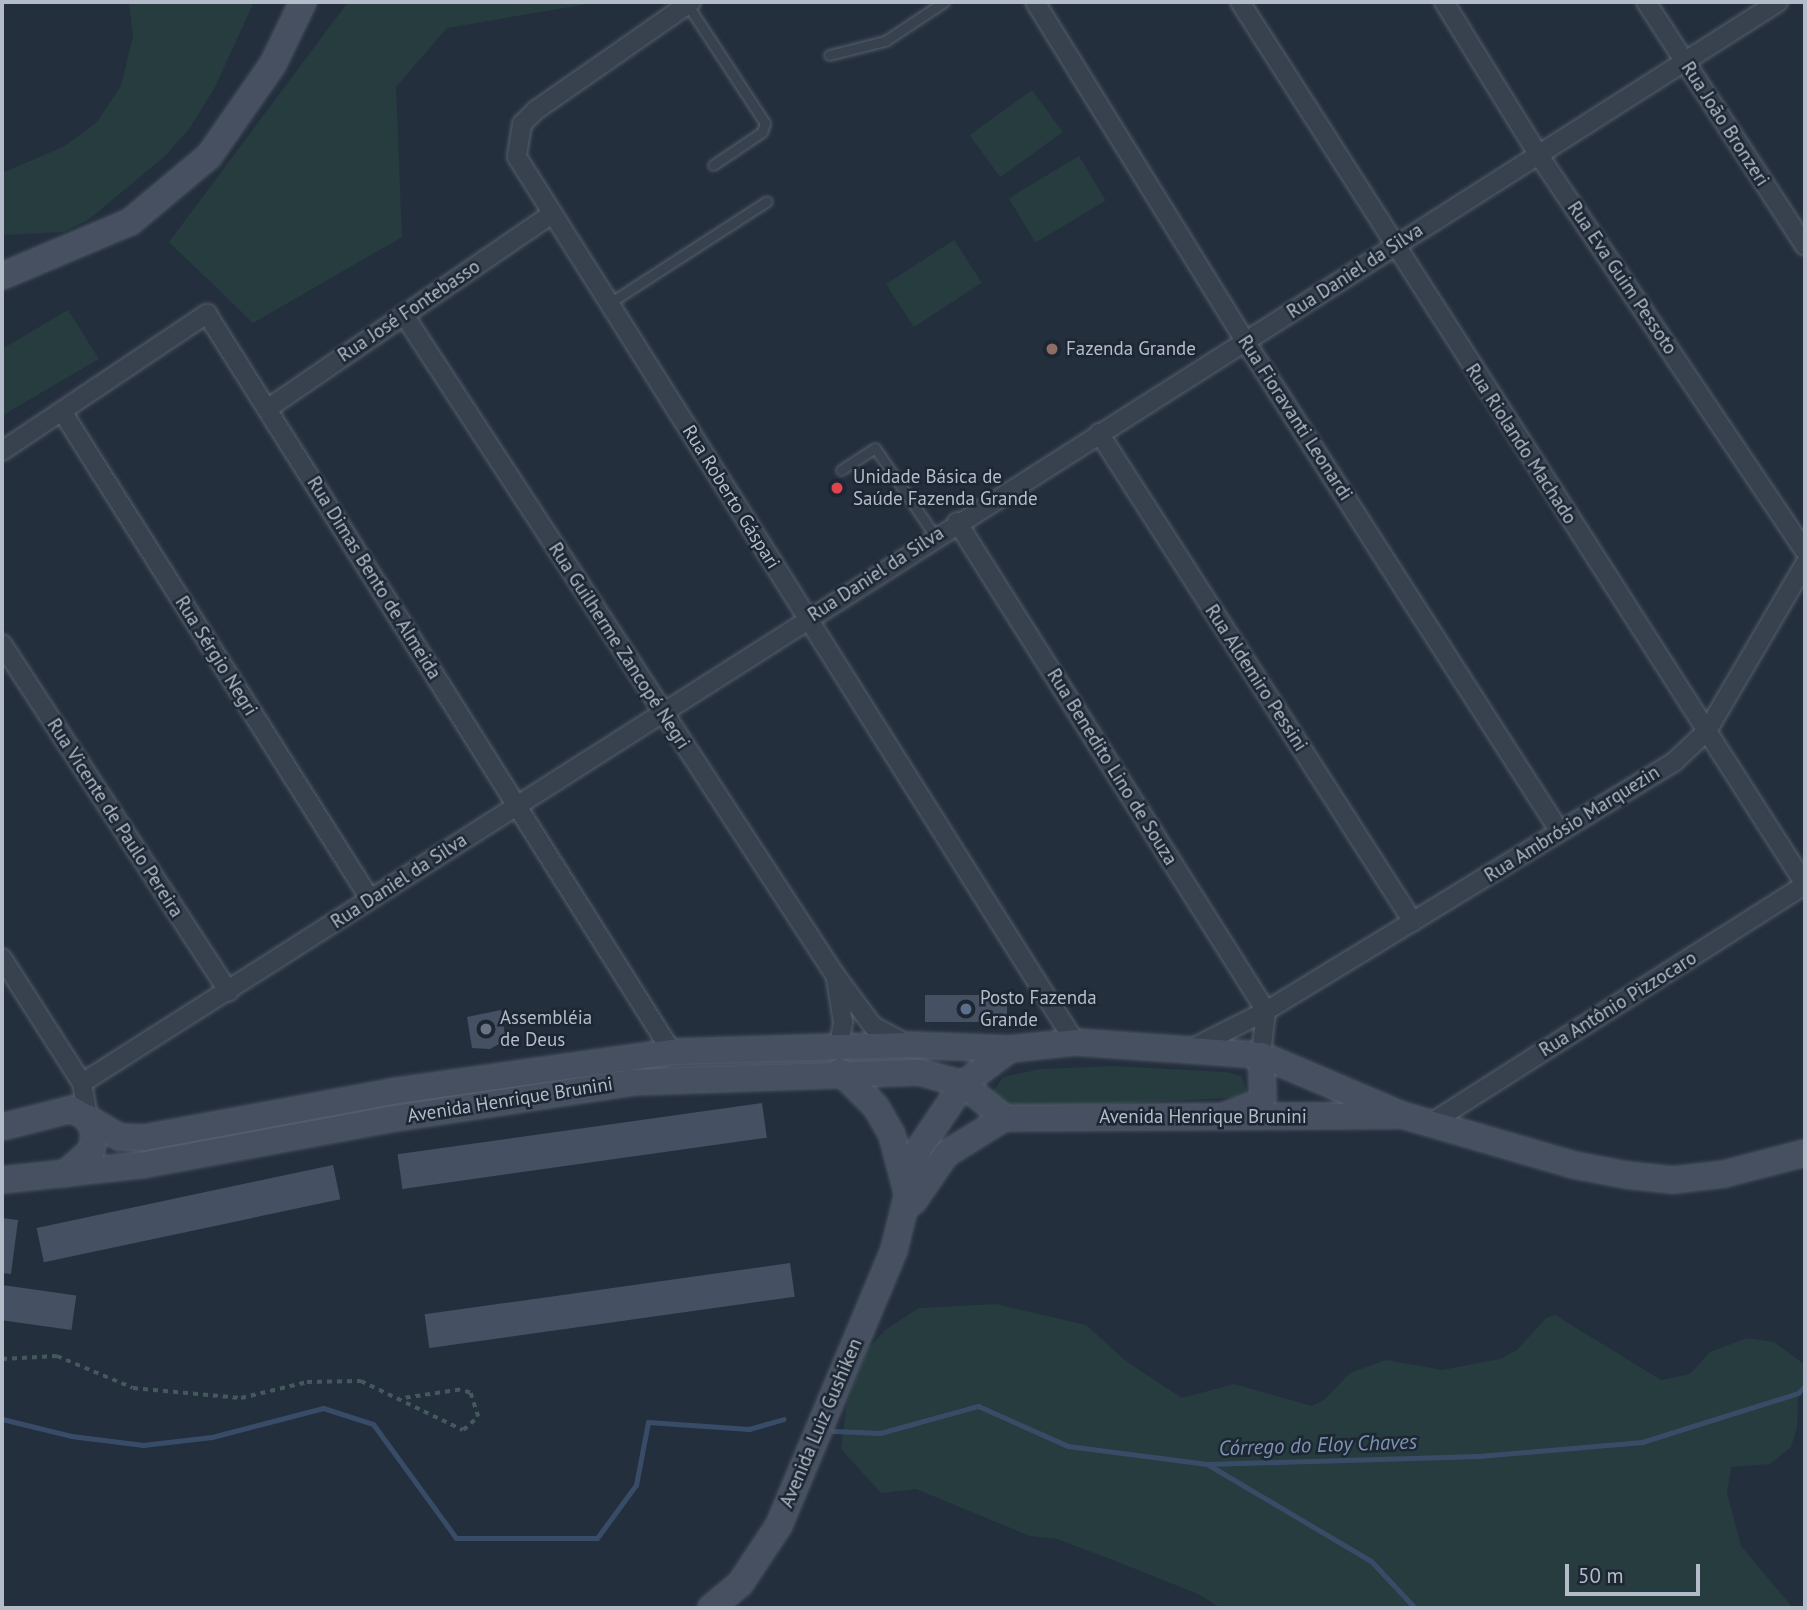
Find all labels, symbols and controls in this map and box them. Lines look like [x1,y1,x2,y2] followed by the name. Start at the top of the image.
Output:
[1676,58,1774,190] street label: Rua João Bronzeri
[1562,197,1682,359] street label: Rua Eva Guim Pessoto
[1283,219,1427,323] street label: Rua Daniel da Silva
[334,255,484,367] street label: Rua José Fontebasso
[1233,331,1357,505] street label: Rua Fioravanti Leonardi
[1066,338,1196,360] place label: Fazenda Grande
[1044,341,1060,357] marker: Fazenda Grande
[1461,360,1581,528] street label: Rua Riolando Machado
[678,421,784,573] street label: Rua Roberto Gáspari
[853,466,1038,510] place label: Unidade Básica de Saúde Fazenda Grande
[302,472,446,684] street label: Rua Dimas Bento de Almeida
[827,478,847,498] marker: Unidade Básica de Saúde Fazenda Grande
[804,522,948,626] street label: Rua Daniel da Silva
[544,538,694,754] street label: Rua Guilherme Zancopé Negri
[170,592,262,720] street label: Rua Sérgio Negri
[1200,600,1312,756] street label: Rua Aldemiro Pessini
[1042,665,1182,869] street label: Rua Benedito Lino de Souza
[42,714,188,922] street label: Rua Vicente de Paulo Pereira
[1480,761,1664,887] street label: Rua Ambrósio Marquezin
[327,829,471,933] street label: Rua Daniel da Silva
[1535,946,1701,1062] street label: Rua Antônio Pizzocaro
[980,987,1097,1031] place label: Posto Fazenda Grande
[958,1001,974,1017] marker: Posto Fazenda Grande
[500,1007,592,1051] place label: Assembléia de Deus
[478,1021,494,1037] marker: Assembléia de Deus
[406,1073,614,1127] street label: Avenida Henrique Brunini
[1099,1106,1307,1128] street label: Avenida Henrique Brunini
[775,1335,867,1511] street label: Avenida Luiz Gushiken
[1218,1429,1418,1461] water label: Córrego do Eloy Chaves
[1569,1550,1704,1594] scale bar
[1578,1562,1624,1589] text: 50 m

